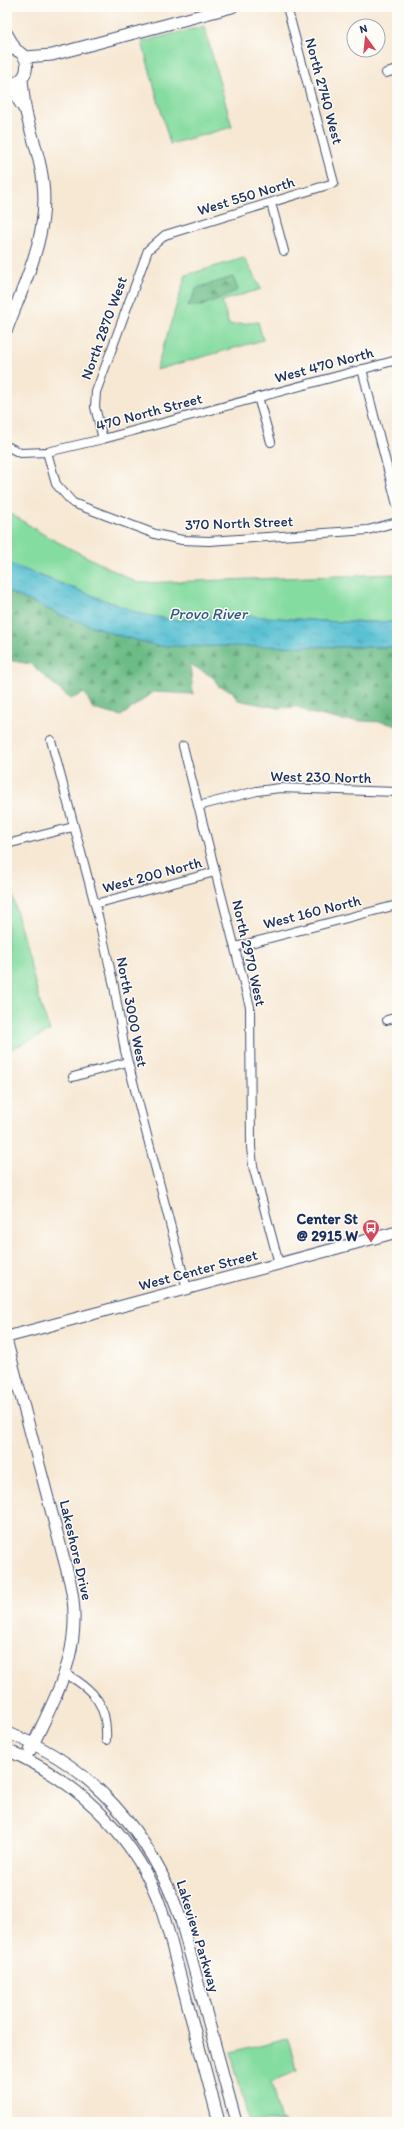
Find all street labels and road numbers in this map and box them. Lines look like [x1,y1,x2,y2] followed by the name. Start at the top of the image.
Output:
[301,36,347,147] street label: North 2740 West
[195,173,297,219] street label: West 550 North
[77,274,131,382] street label: North 2870 West
[273,343,375,387] street label: West 470 North
[94,389,205,435] street label: 470 North Street
[184,512,294,534] street label: 370 North Street
[270,767,372,787] street label: West 230 North
[100,853,204,897] street label: West 200 North
[261,891,363,933] street label: West 160 North
[228,898,270,1008] street label: North 2970 West
[113,955,152,1069] street label: North 3000 West
[137,1245,260,1295] street label: West Center Street
[56,1498,96,1602] street label: Lakeshore Drive
[172,1878,224,1994] street label: Lakeview Parkway

